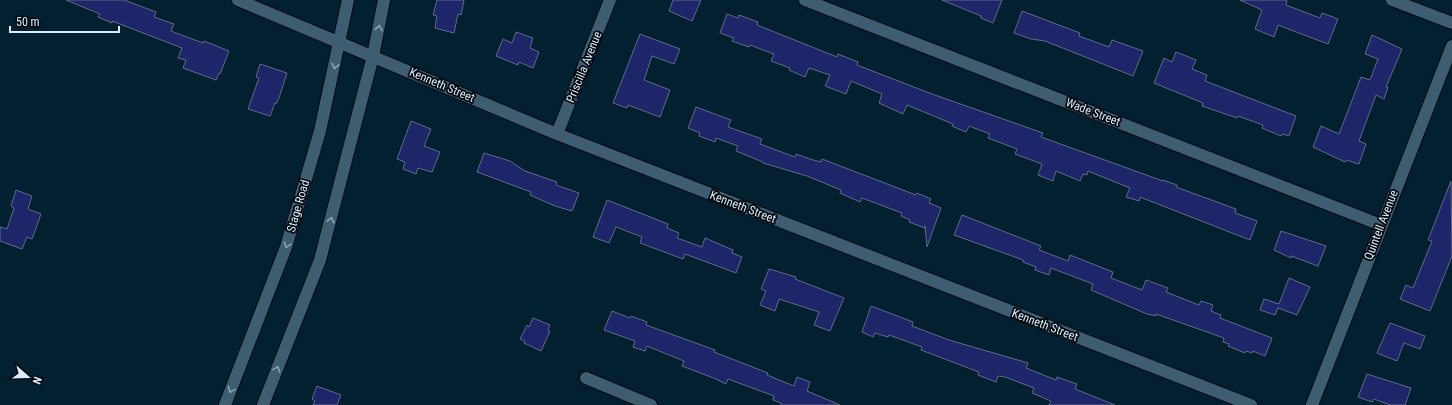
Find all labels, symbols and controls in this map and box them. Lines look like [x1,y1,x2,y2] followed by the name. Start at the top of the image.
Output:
[10,8,119,34] scale bar
[16,15,40,29] text: 50 m
[374,25,382,31] one-way arrow
[563,29,605,105] street label: Priscilla Avenue
[331,62,339,69] one-way arrow
[407,65,477,105] street label: Kenneth Street
[1064,95,1123,129] street label: Wade Street
[284,178,312,234] street label: Stage Road
[708,188,778,226] street label: Kenneth Street
[1361,188,1401,262] street label: Quintell Avenue
[326,217,335,224] one-way arrow
[283,242,291,249] one-way arrow
[1010,306,1080,344] street label: Kenneth Street
[8,357,48,397] north arrow
[273,365,281,372] one-way arrow
[30,375,44,386] text: N
[227,386,235,393] one-way arrow

